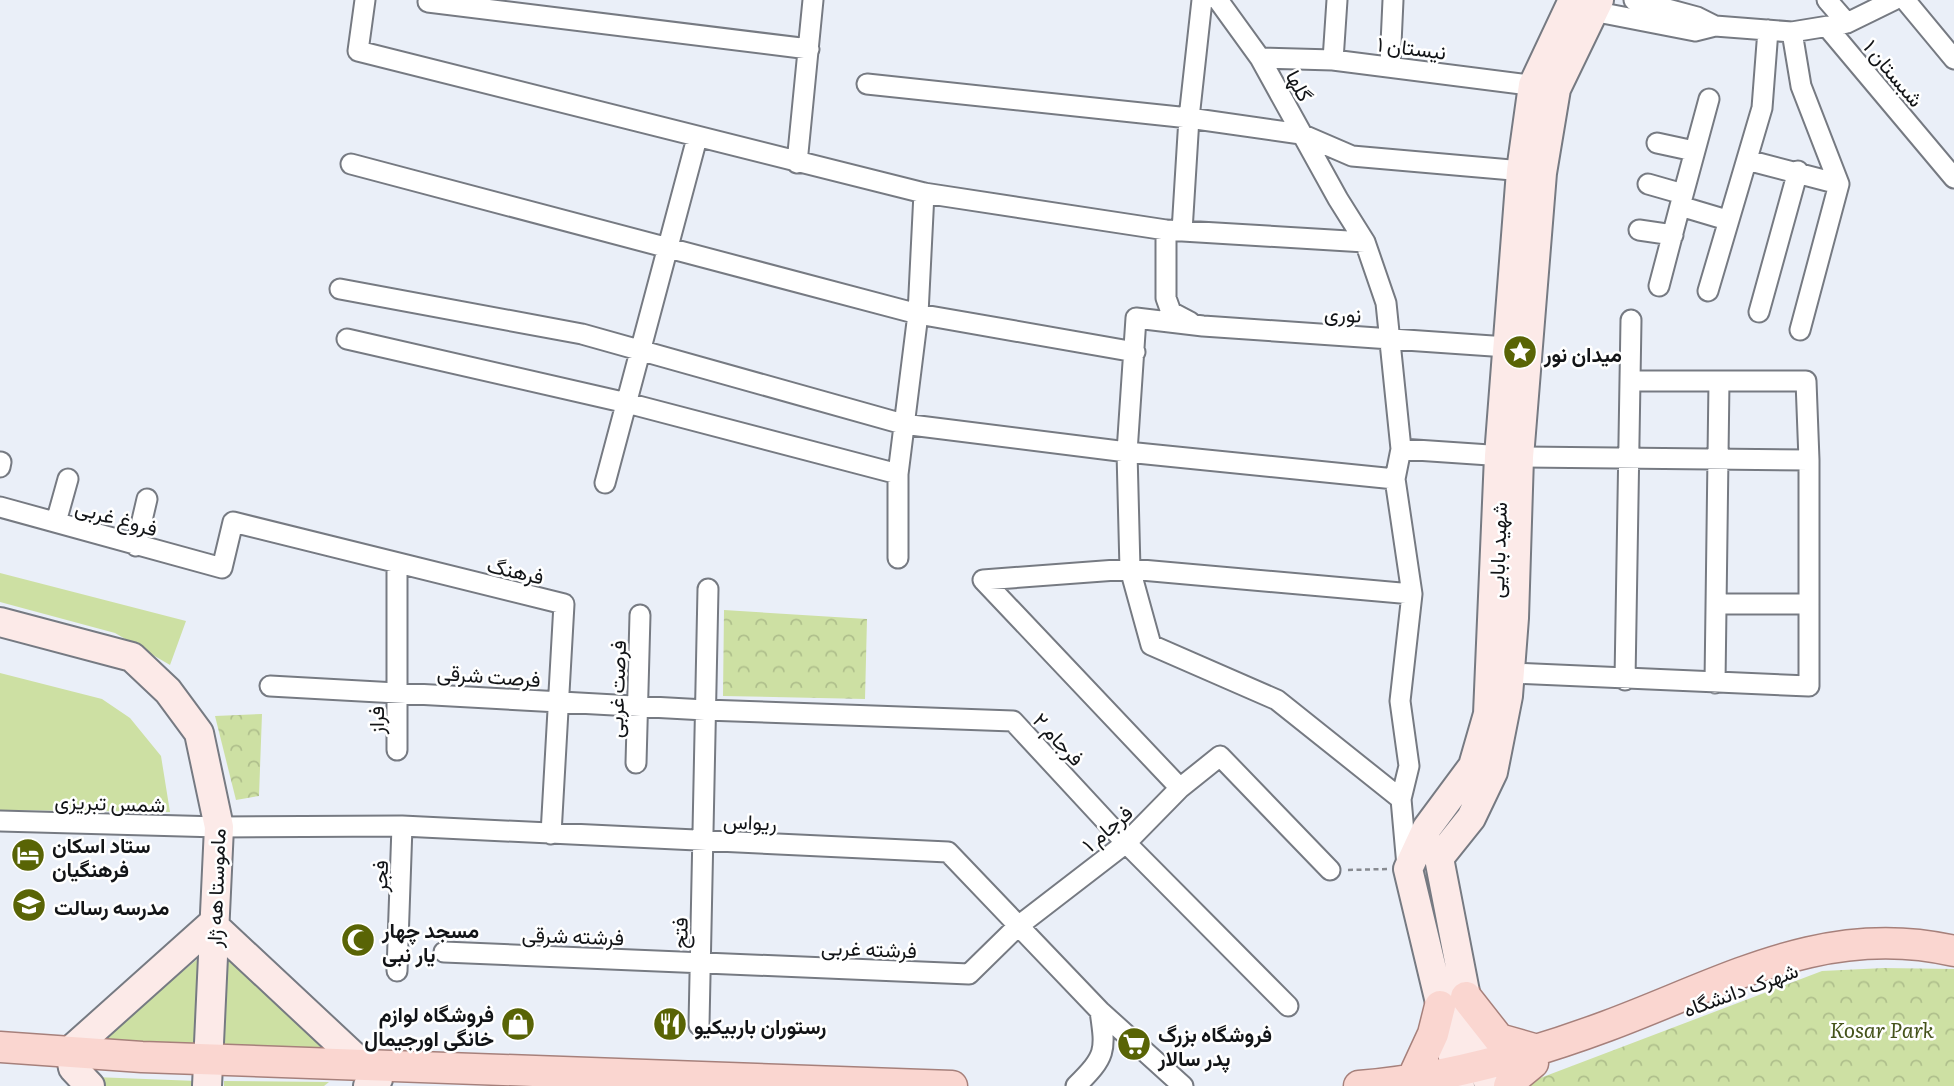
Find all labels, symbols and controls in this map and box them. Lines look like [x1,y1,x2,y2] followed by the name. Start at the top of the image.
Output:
[1376,26,1448,66] street label: نیستان ۱
[1858,32,1932,112] street label: شبستان ۱
[1280,64,1322,106] street label: گلها
[1323,295,1363,329] street label: نوری
[1501,333,1539,371] place icon: میدان نور
[1543,337,1622,368] place label: میدان نور
[72,489,162,543] street label: فروغ غربی
[1479,501,1513,599] street label: شهید بابایی
[484,547,548,591] street label: فرهنگ
[598,640,632,738] street label: فرصت غربی
[436,655,542,693] street label: فرصت شرقی
[1026,704,1093,772] street label: فرجام ۲
[359,706,390,735] street label: فراز
[54,784,166,818] street label: شمس تبریزی
[1074,796,1139,859] street label: فرجام ۱
[723,804,777,836] street label: ریواس
[52,828,151,883] place label: ستاد اسکان فرهنگیان
[196,828,232,949] street label: ماموستا هه ژار
[9,836,47,874] hotel icon: ستاد اسکان فرهنگیان
[362,859,394,894] street label: فجر
[10,886,48,924] school or university icon: مدرسه رسالت
[54,890,169,921] place label: مدرسه رسالت
[381,913,479,968] place label: مسجد چهار یار نبی
[521,917,625,951] street label: فرشته شرقی
[662,917,695,949] street label: فتح
[339,921,377,959] mosque icon: مسجد چهار یار نبی
[820,930,918,964] street label: فرشته غربی
[1678,953,1802,1023] street label: شهرک دانشگاه
[364,997,494,1052] place label: فروشگاه لوازم خانگی اورجیمال
[499,1005,537,1043] shop icon: فروشگاه لوازم خانگی اورجیمال
[651,1005,689,1043] restaurant icon: رستوران باربیکیو
[694,1009,826,1040] place label: رستوران باربیکیو
[1830,1013,1935,1044] park label: Kosar Park
[1157,1017,1272,1073] place label: فروشگاه بزرگ پدر سالار
[1115,1025,1153,1063] supermarket icon: فروشگاه بزرگ پدر سالار

